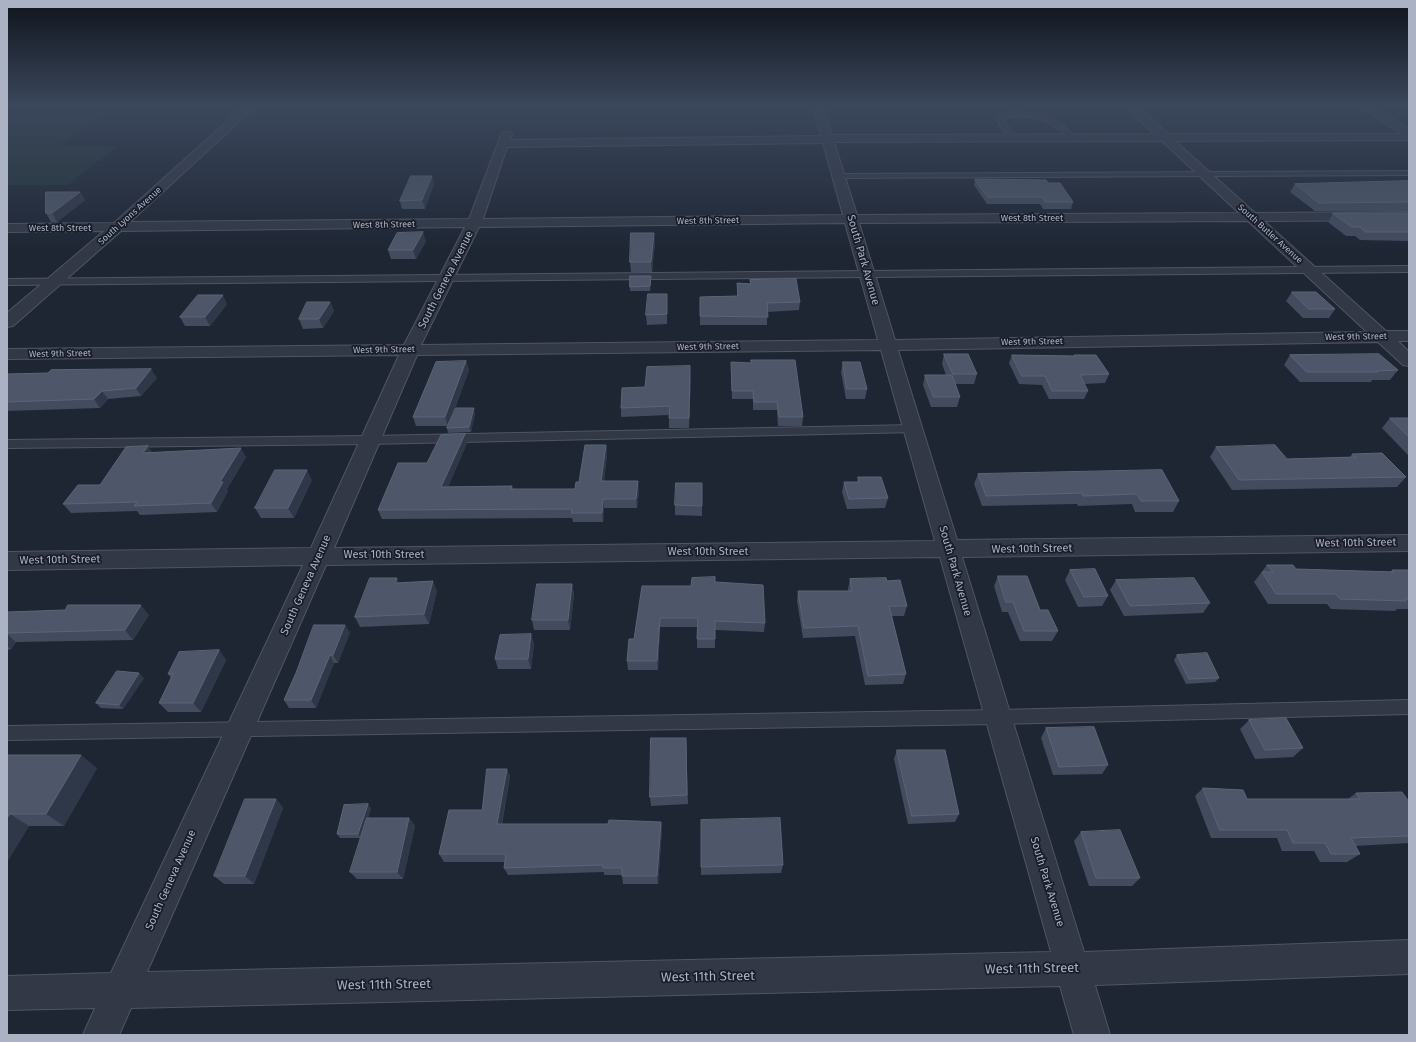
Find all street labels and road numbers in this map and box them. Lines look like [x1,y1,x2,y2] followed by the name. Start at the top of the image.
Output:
[96,185,164,247] street label: South Lyons Avenue
[1235,202,1305,266] street label: South Butler Avenue
[844,213,882,307] street label: South Park Avenue
[1001,213,1063,223] street label: West 8th Street
[677,215,739,227] street label: West 8th Street
[353,219,415,231] street label: West 8th Street
[29,223,91,233] street label: West 8th Street
[416,229,476,331] street label: South Geneva Avenue
[1325,331,1387,343] street label: West 9th Street
[1001,336,1063,348] street label: West 9th Street
[677,341,739,353] street label: West 9th Street
[353,344,415,356] street label: West 9th Street
[29,348,91,360] street label: West 9th Street
[936,524,974,618] street label: South Park Avenue
[278,533,334,637] street label: South Geneva Avenue
[1315,536,1397,550] street label: West 10th Street
[991,542,1073,556] street label: West 10th Street
[667,545,749,559] street label: West 10th Street
[343,548,425,562] street label: West 10th Street
[19,553,101,567] street label: West 10th Street
[143,828,199,932] street label: South Geneva Avenue
[1027,835,1067,929] street label: South Park Avenue
[985,960,1079,978] street label: West 11th Street
[661,968,755,986] street label: West 11th Street
[337,976,431,994] street label: West 11th Street

